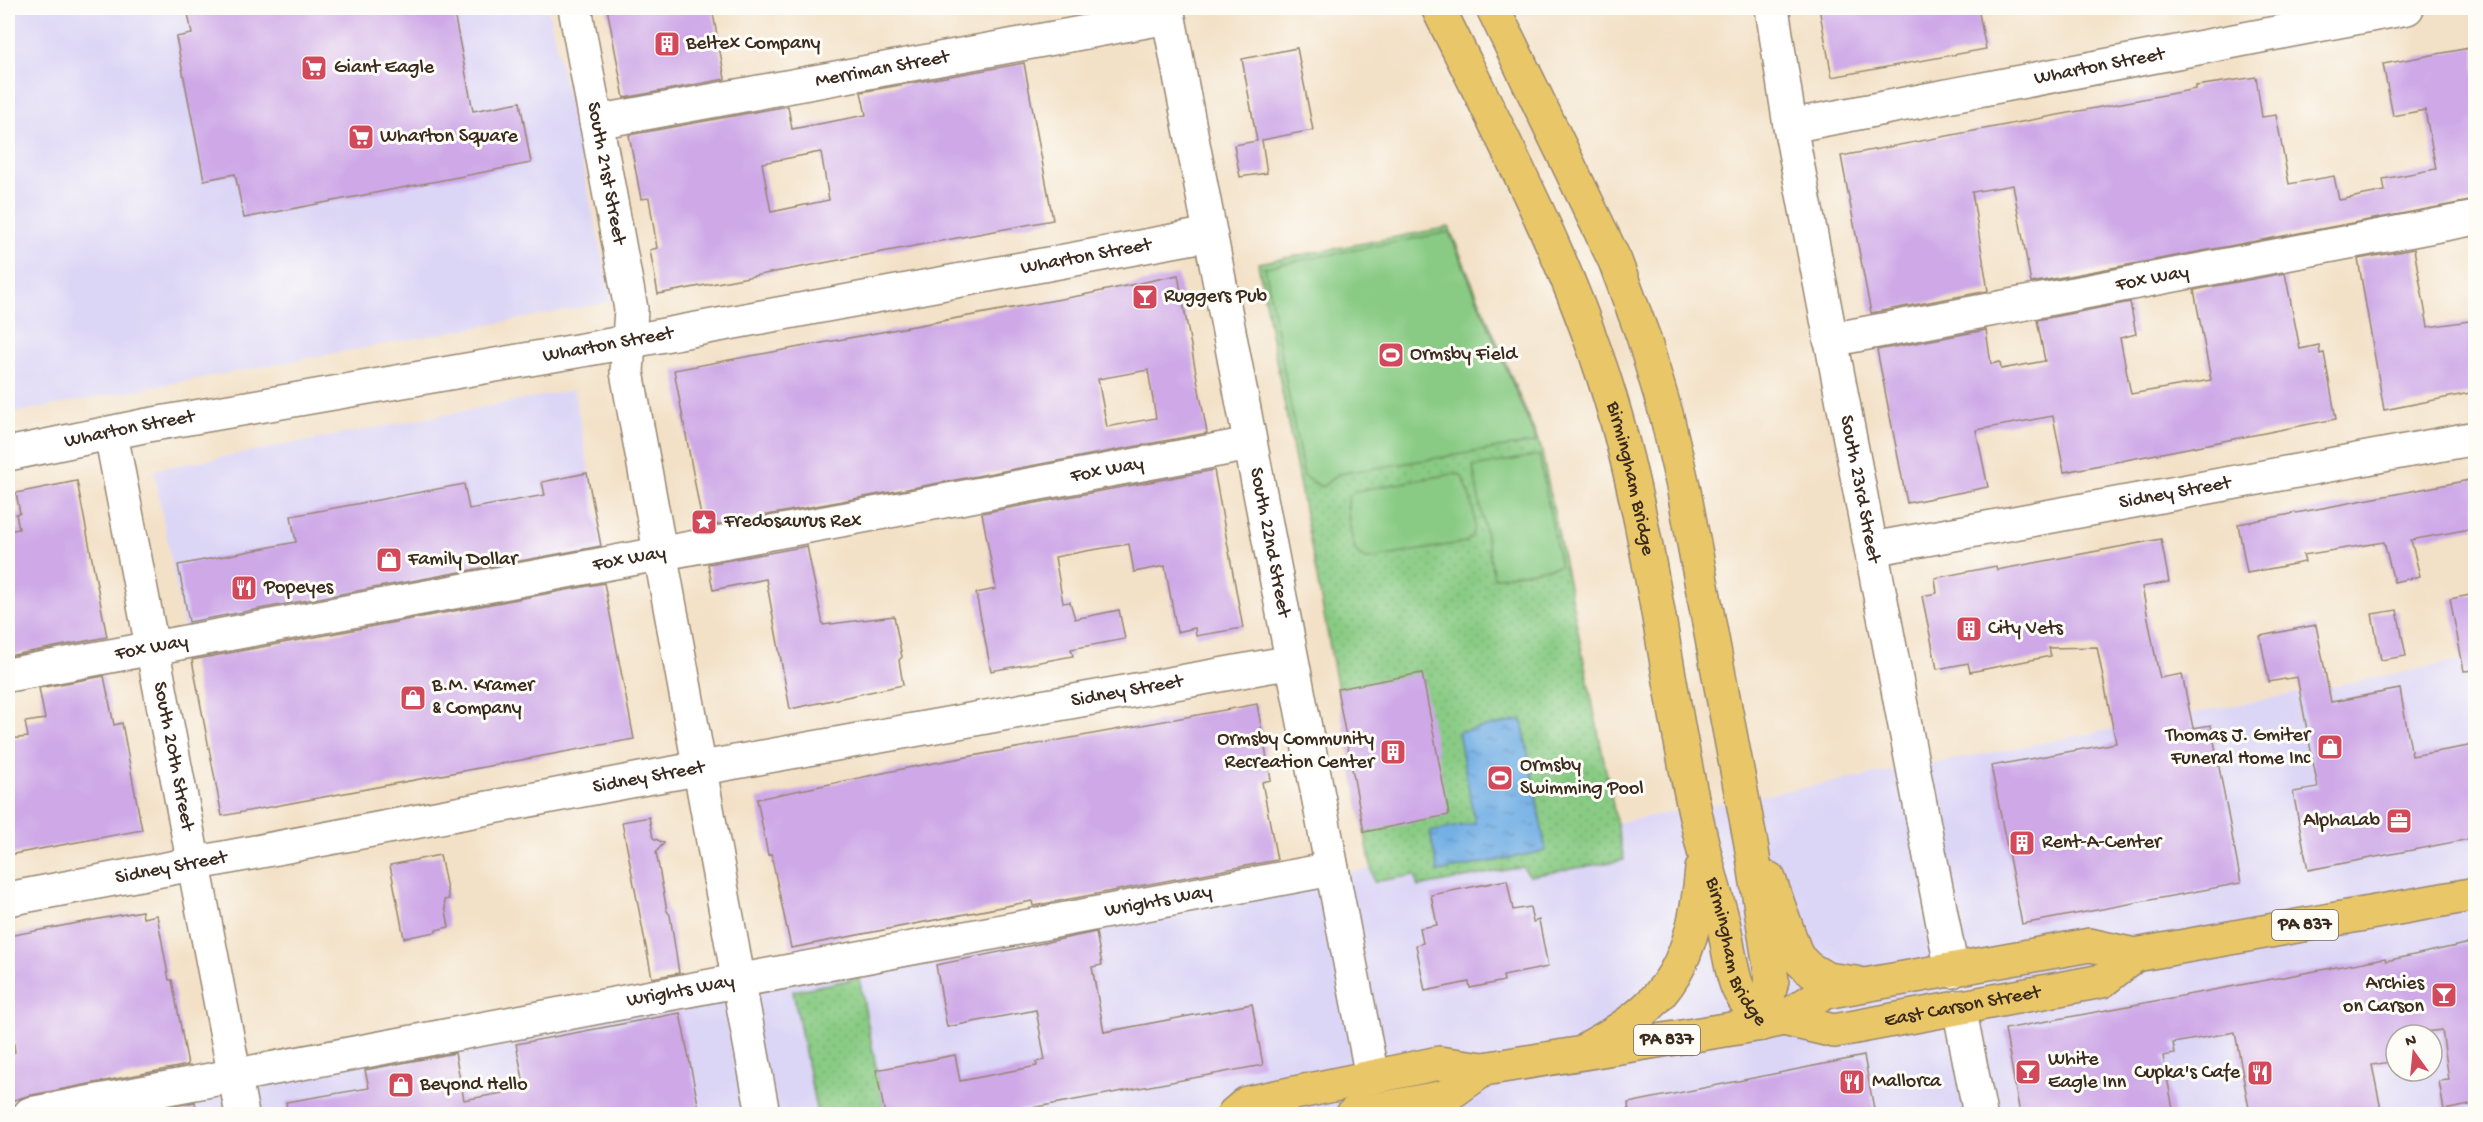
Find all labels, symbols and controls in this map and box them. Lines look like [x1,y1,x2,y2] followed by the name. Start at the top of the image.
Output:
[652,29,682,59] building icon: Beltex Company
[685,33,821,56] place label: Beltex Company
[2032,43,2168,91] street label: Wharton Street
[813,46,953,93] street label: Merriman Street
[299,53,329,83] supermarket icon: Giant Eagle
[334,57,435,80] place label: Giant Eagle
[581,100,631,248] street label: South 21st Street
[346,122,376,152] supermarket icon: Wharton Square
[380,126,519,149] place label: Wharton Square
[1019,233,1155,280] street label: Wharton Street
[2113,261,2191,297] street label: Fox Way
[1130,282,1160,312] bar icon: Ruggers Pub
[1164,286,1268,309] place label: Ruggers Pub
[541,322,677,368] street label: Wharton Street
[1376,340,1406,370] sports icon: Ormsby Field
[1410,344,1519,367] place label: Ormsby Field
[1600,398,1659,558] street label: Birmingham Bridge
[62,405,198,454] street label: Wharton Street
[1834,413,1885,567] street label: South 23rd Street
[1068,452,1146,489] street label: Fox Way
[1244,466,1295,621] street label: South 22nd Street
[2117,471,2234,515] street label: Sidney Street
[689,507,719,537] place icon: Fredosaurus Rex
[723,511,862,534] place label: Fredosaurus Rex
[590,541,668,578] street label: Fox Way
[374,545,404,575] shop icon: Family Dollar
[407,549,519,572] place label: Family Dollar
[229,573,259,603] restaurant icon: Popeyes
[263,577,334,600] place label: Popeyes
[1954,614,1984,644] building icon: City Vets
[1988,618,2064,641] place label: City Vets
[112,630,190,667] street label: Fox Way
[1069,670,1186,713] street label: Sidney Street
[431,675,536,721] place label: B.M. Kramer & Company
[147,680,199,834] street label: South 20th Street
[398,683,428,713] shop icon: B.M. Kramer & Company
[2164,725,2312,771] place label: Thomas J. Gmiter Funeral Home Inc
[1217,729,1376,775] place label: Ormsby Community Recreation Center
[2315,732,2345,762] shop icon: Thomas J. Gmiter Funeral Home Inc
[1378,737,1408,767] building icon: Ormsby Community Recreation Center
[1520,755,1644,801] place label: Ormsby Swimming Pool
[591,756,708,799] street label: Sidney Street
[1485,763,1515,793] sports icon: Ormsby Swimming Pool
[2384,806,2414,836] office icon: AlphaLab
[2303,810,2380,833] place label: AlphaLab
[2007,828,2037,858] building icon: Rent-A-Center
[2042,832,2163,855] place label: Rent-A-Center
[113,846,231,890] street label: Sidney Street
[1699,874,1772,1031] street label: Birmingham Bridge
[1103,880,1214,923] street label: Wrights Way
[2272,910,2338,940] road number: PA 837
[625,970,736,1013] street label: Wrights Way
[2343,973,2425,1019] place label: Archies on Carson
[2429,980,2459,1010] bar icon: Archies on Carson
[1882,981,2044,1033] street label: East Carson Street
[2384,1023,2444,1083] north arrow
[1634,1025,1700,1055] road number: PA 837
[2404,1031,2419,1052] text: N
[2048,1049,2127,1095] place label: White Eagle Inn
[2013,1057,2043,1087] bar icon: White Eagle Inn
[2245,1058,2275,1088] restaurant icon: Cupka's Cafe
[2134,1062,2241,1085] place label: Cupka's Cafe
[1837,1067,1867,1097] restaurant icon: Mallorca
[386,1070,416,1100] shop icon: Beyond Hello
[1872,1071,1942,1094] place label: Mallorca
[419,1074,528,1097] place label: Beyond Hello

